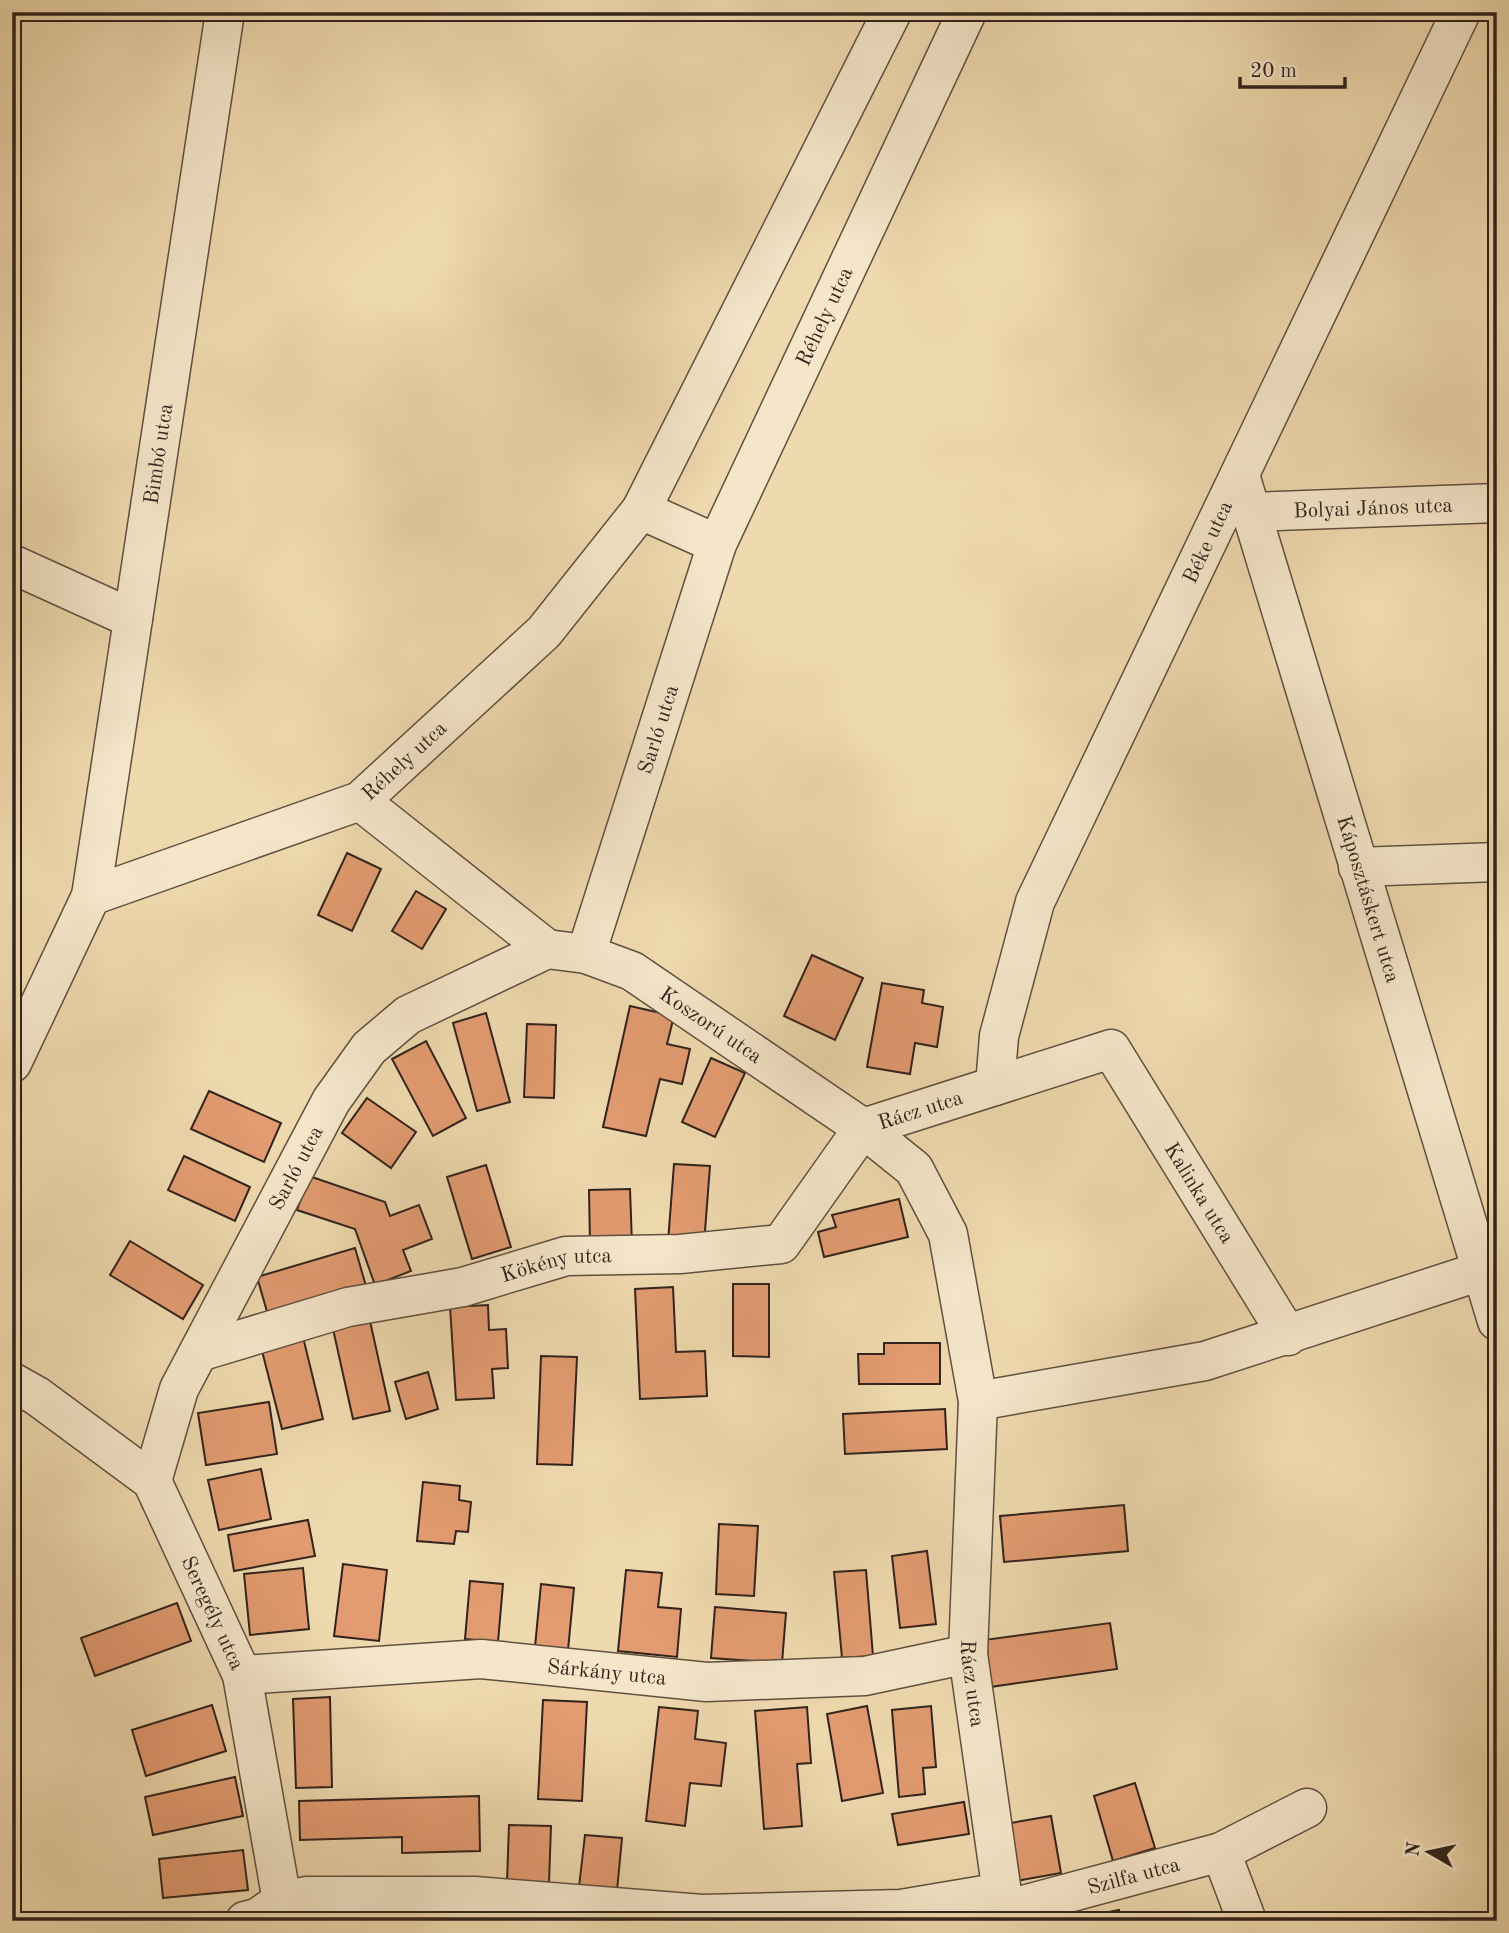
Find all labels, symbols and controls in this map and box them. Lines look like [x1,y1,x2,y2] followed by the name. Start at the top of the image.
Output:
[1240,46,1344,90] scale bar
[1250,61,1297,82] text: 20 m
[793,264,858,370] street label: Réhely utca
[141,402,178,506] street label: Bimbó utca
[1293,496,1453,522] street label: Bolyai János utca
[1180,498,1237,587] street label: Béke utca
[635,683,683,777] street label: Sarló utca
[359,718,451,806] street label: Réhely utca
[1332,813,1403,985] street label: Káposztáskert utca
[655,984,765,1068] street label: Koszorú utca
[876,1088,966,1135] street label: Rácz utca
[266,1123,328,1214] street label: Sarló utca
[1159,1139,1237,1248] street label: Kalinka utca
[499,1246,612,1287] street label: Kökény utca
[176,1553,247,1674] street label: Seregély utca
[956,1639,987,1729] street label: Rácz utca
[546,1657,667,1690] street label: Sárkány utca
[1394,1818,1464,1888] north arrow
[1404,1841,1425,1858] text: N
[1085,1855,1182,1899] street label: Szilfa utca

